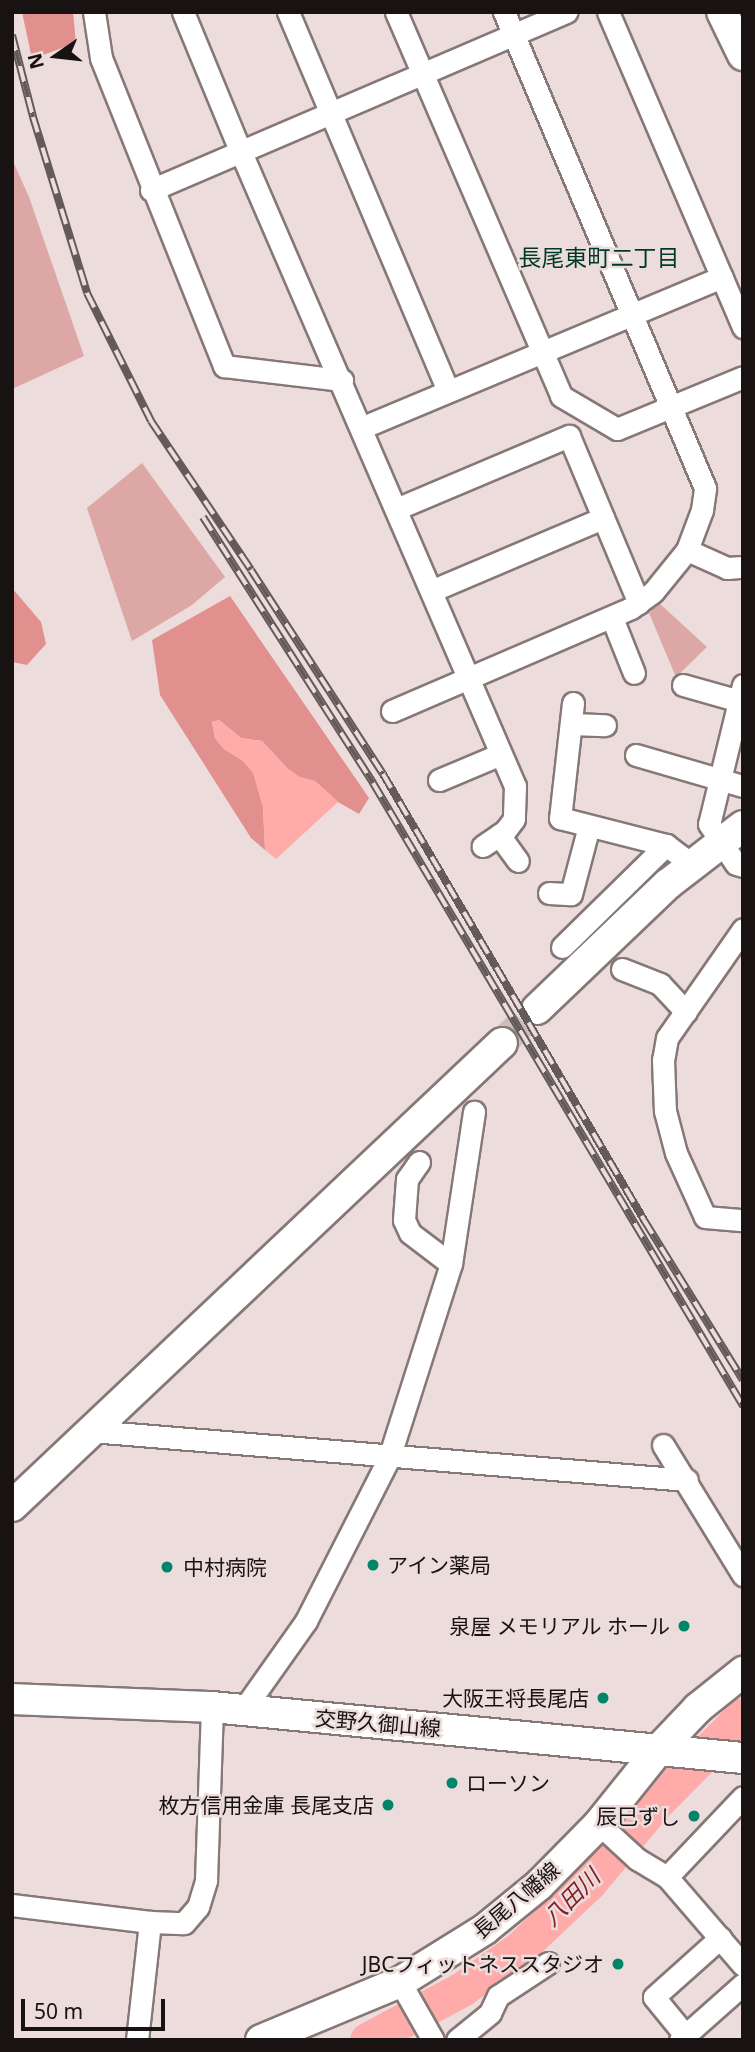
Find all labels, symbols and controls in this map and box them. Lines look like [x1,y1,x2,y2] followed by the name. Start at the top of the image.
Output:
[21,21,91,91] north arrow
[21,50,50,72] text: N
[519,243,679,271] district label: 長尾東町二丁目
[387,1552,492,1578] place label: アイン薬局
[183,1554,267,1580] place label: 中村病院
[157,1557,177,1577] marker: 中村病院
[365,1557,381,1573] marker: アイン薬局
[449,1613,670,1639] place label: 泉屋 メモリアル ホール
[676,1618,692,1634] marker: 泉屋 メモリアル ホール
[442,1685,589,1711] place label: 大阪王将長尾店
[595,1690,611,1706] marker: 大阪王将長尾店
[314,1705,442,1741] street label: 交野久御山線
[466,1770,550,1796] place label: ローソン
[444,1775,460,1791] marker: ローソン
[159,1792,374,1818] place label: 枚方信用金庫 長尾支店
[380,1797,396,1813] marker: 枚方信用金庫 長尾支店
[596,1803,680,1829] place label: 辰巳ずし
[686,1808,702,1824] marker: 辰巳ずし
[468,1857,564,1943] street label: 長尾八幡線
[537,1863,605,1931] water label: 八田川
[361,1951,604,1977] place label: JBCフィットネススタジオ
[610,1956,626,1972] marker: JBCフィットネススタジオ
[24,1986,168,2030] scale bar
[34,1997,83,2025] text: 50 m

